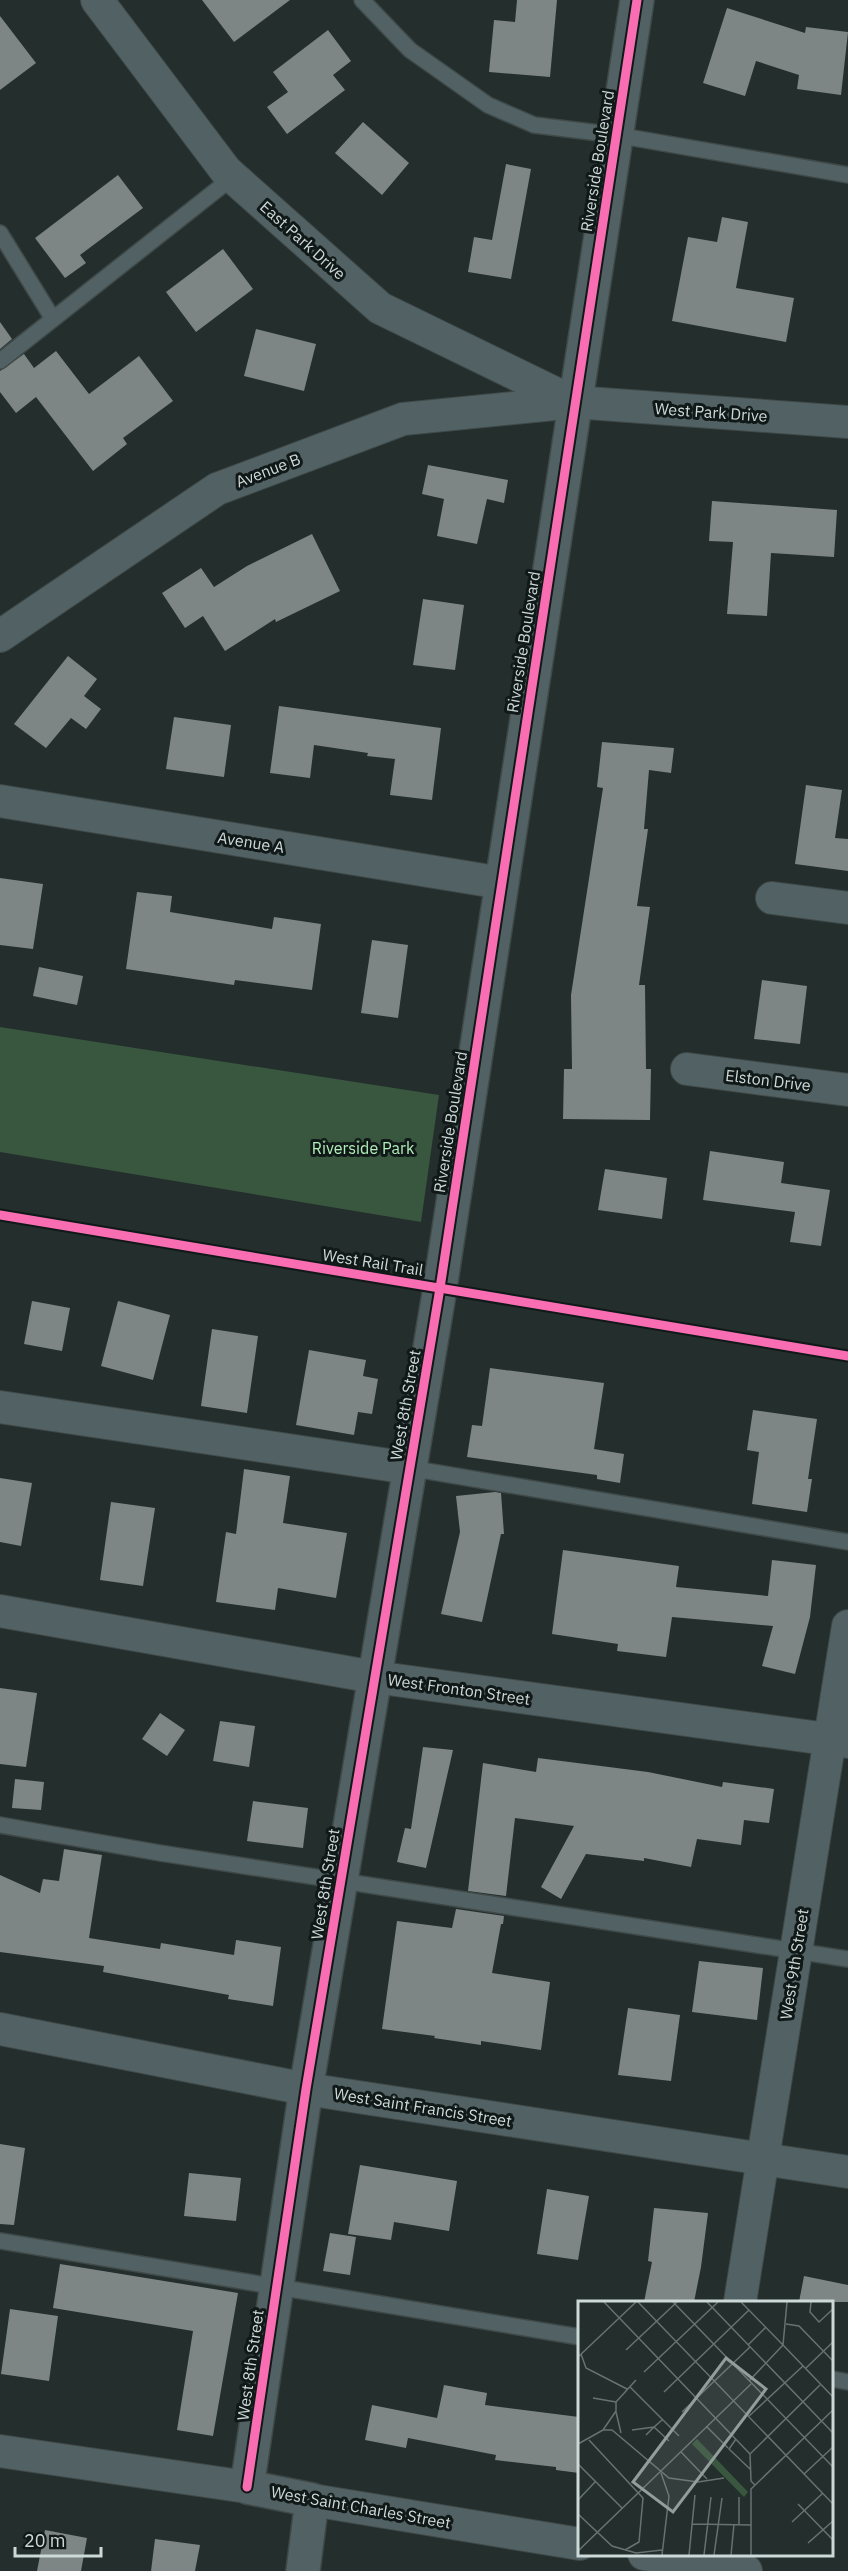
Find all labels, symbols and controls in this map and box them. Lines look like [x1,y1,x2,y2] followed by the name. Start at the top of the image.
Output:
[576,89,618,233] street label: Riverside Boulevard
[256,196,350,284] street label: East Park Drive
[654,398,768,426] street label: West Park Drive
[233,449,303,491] street label: Avenue B
[502,570,544,714] street label: Riverside Boulevard
[216,827,286,857] street label: Avenue A
[429,1050,471,1194] street label: Riverside Boulevard
[724,1065,812,1095] street label: Elston Drive
[312,1138,415,1158] park label: Riverside Park
[321,1244,425,1280] street label: West Rail Trail
[385,1348,425,1462] street label: West 8th Street
[387,1669,531,1709] street label: West Fronton Street
[306,1827,344,1941] street label: West 8th Street
[775,1907,813,2021] street label: West 9th Street
[333,2083,513,2131] street label: West Saint Francis Street
[578,2301,833,2556] inset map
[232,2308,268,2422] street label: West 8th Street
[270,2481,452,2533] street label: West Saint Charles Street
[15,2520,100,2558] scale bar
[24,2529,66,2552] text: 20 m

